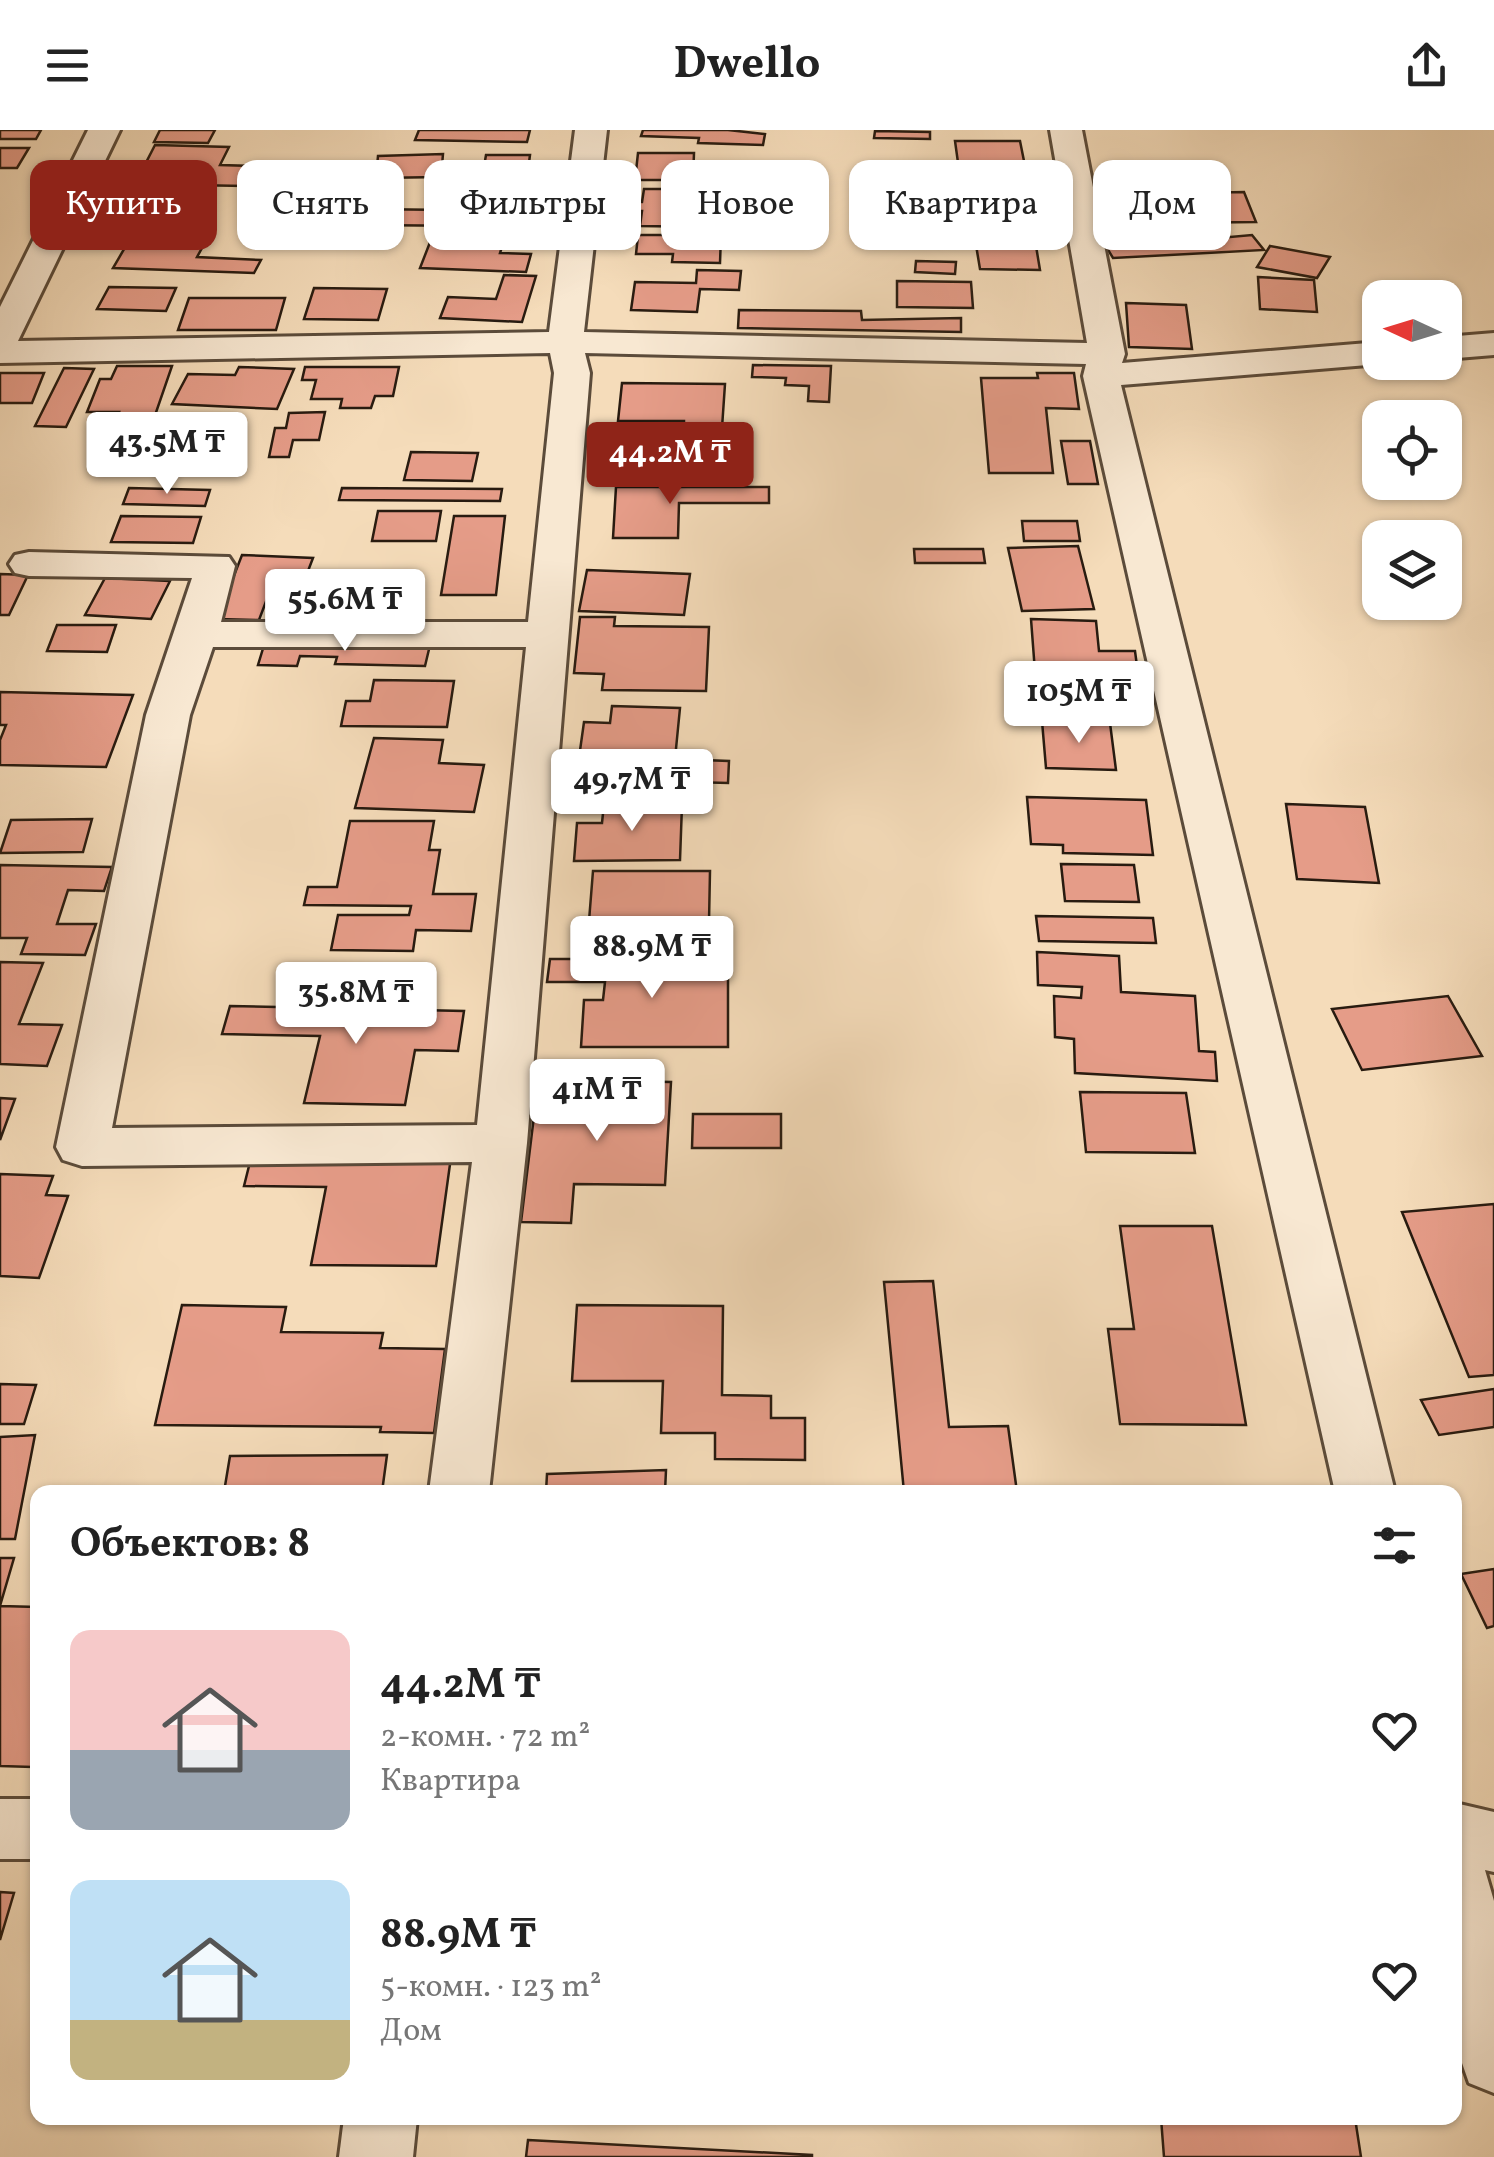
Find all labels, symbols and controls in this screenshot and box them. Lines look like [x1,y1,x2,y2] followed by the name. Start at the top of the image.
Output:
[673,34,821,97] text: Dwello
[40,38,95,93] icon: menu
[1399,38,1454,93] icon: share
[30,160,217,250] chip: Купить
[237,160,404,250] chip: Снять
[424,160,641,250] chip: Фильтры
[661,160,829,250] chip: Новое
[849,160,1073,250] chip: Квартира
[1093,160,1231,250] chip: Дом
[1362,280,1462,380] north arrow
[1362,280,1462,620] map controls
[1362,400,1462,500] button: locate
[75,412,259,497] pin: 43.5M ₸
[108,422,226,466] text: 43.5M ₸
[578,422,762,507] pin: 44.2M ₸
[609,432,731,476] text: 44.2M ₸
[1362,520,1462,620] button: layers
[253,569,437,654] pin: 55.6M ₸
[287,579,403,623] text: 55.6M ₸
[998,661,1160,746] pin: 105M ₸
[1026,671,1132,715] text: 105M ₸
[540,749,724,834] pin: 49.7M ₸
[573,759,691,803] text: 49.7M ₸
[560,916,744,1001] pin: 88.9M ₸
[592,926,712,970] text: 88.9M ₸
[264,962,448,1047] pin: 35.8M ₸
[298,972,414,1016] text: 35.8M ₸
[527,1059,667,1144] pin: 41M ₸
[552,1069,642,1113] text: 41M ₸
[70,1516,310,1575] text: Объектов: 8
[1367,1518,1422,1573] icon: filters
[380,1657,541,1716] text: 44.2M ₸
[150,1670,270,1790] icon: home
[1367,1703,1422,1758] icon: heart
[380,1716,590,1760] text: 2-комн. · 72 m²
[380,1760,521,1804] text: Квартира
[380,1907,537,1966] text: 88.9M ₸
[150,1920,270,2040] icon: home
[1367,1953,1422,2008] icon: heart
[380,1966,602,2010] text: 5-комн. · 123 m²
[380,2010,442,2054] text: Дом

